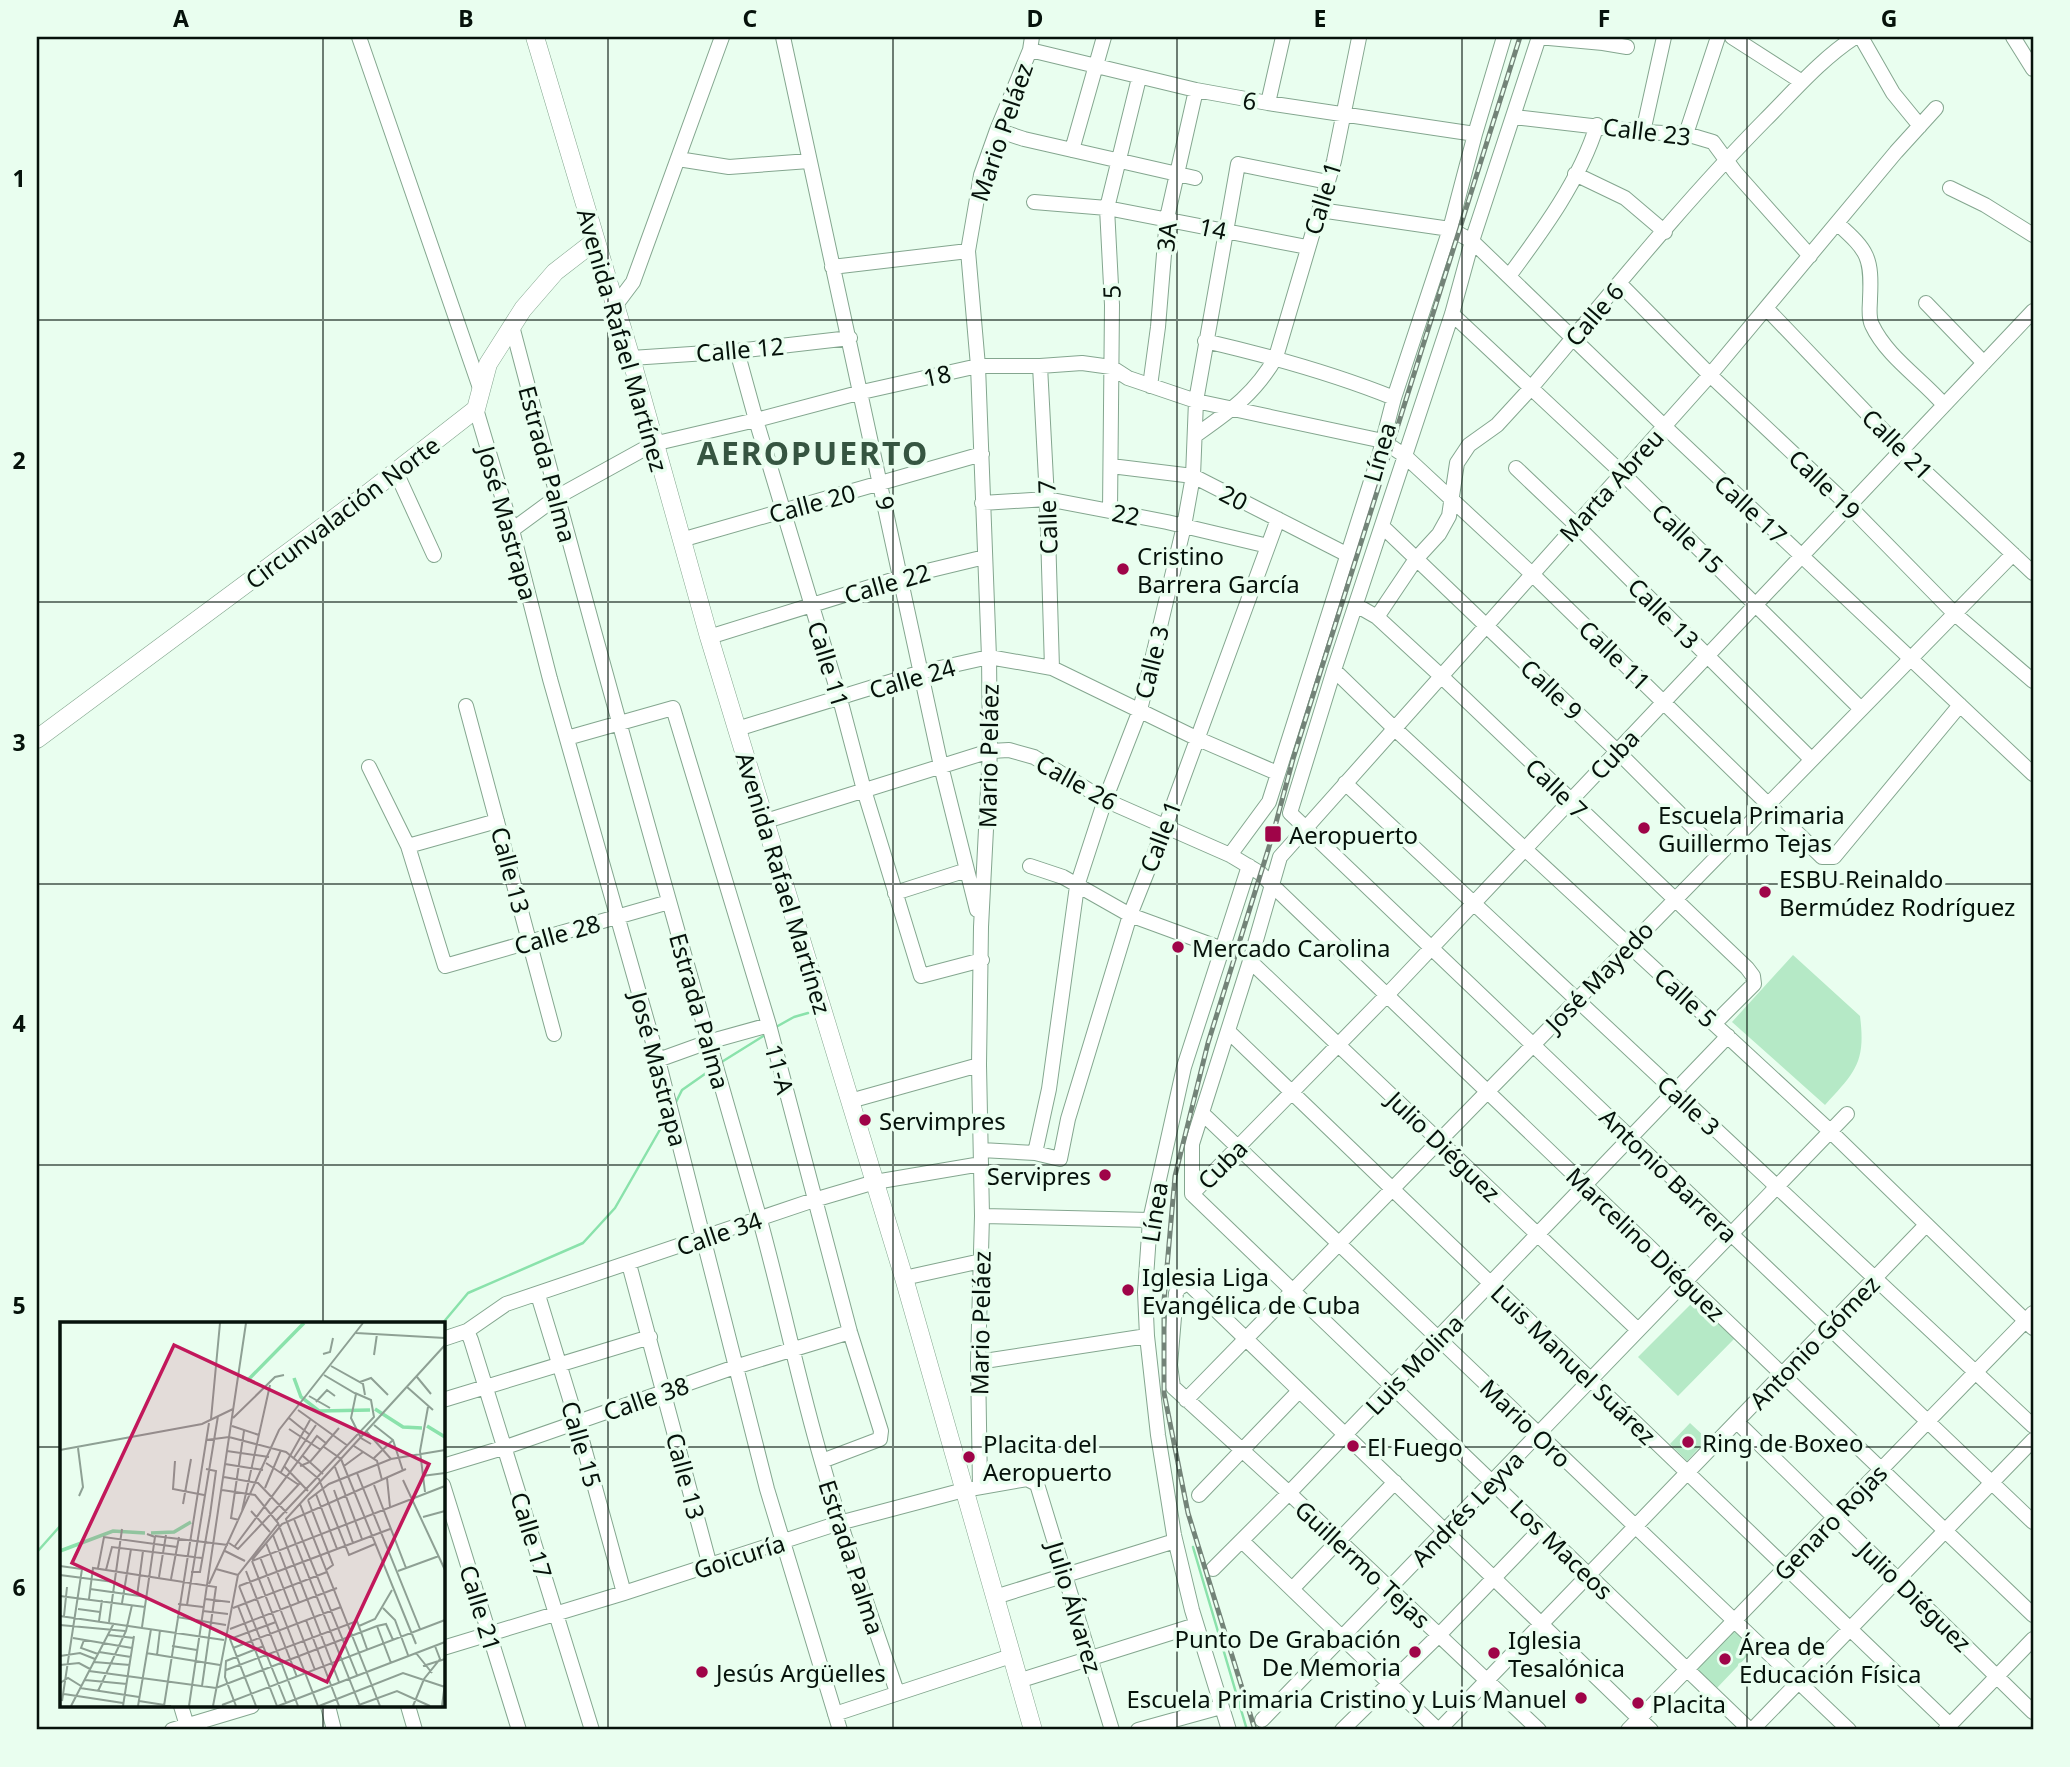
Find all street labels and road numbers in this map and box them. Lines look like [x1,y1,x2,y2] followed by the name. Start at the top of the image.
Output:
[962,58,1040,206] street label: Mario Peláez
[1240,83,1260,117] street label: 6
[1601,109,1693,153] street label: Calle 23
[1295,158,1349,238] street label: Calle 1
[570,205,676,475] street label: Avenida Rafael Martínez
[1196,209,1230,247] street label: 14
[1148,220,1184,253] street label: 3A
[1557,275,1631,353] street label: Calle 6
[1094,285,1128,299] street label: 5
[695,329,785,369] street label: Calle 12
[920,356,954,394] street label: 18
[511,382,585,546] street label: Estrada Palma
[1855,401,1941,487] street label: Calle 21
[1355,418,1403,486] street label: Línea
[1551,421,1671,549] street label: Marta Abreu
[238,428,446,596] street label: Circunvalación Norte
[470,440,546,604] street label: José Mastrapa
[1782,441,1868,527] street label: Calle 19
[1707,467,1795,551] street label: Calle 17
[765,476,859,530] street label: Calle 20
[1214,476,1254,518] street label: 20
[1029,479,1065,555] street label: Calle 7
[868,493,904,513] street label: 9
[1109,495,1143,533] street label: 22
[1645,495,1731,581] street label: Calle 15
[840,555,934,611] street label: Calle 22
[1621,570,1707,656] street label: Calle 13
[1572,612,1658,698] street label: Calle 11
[800,617,858,711] street label: Calle 11
[1126,622,1176,702] street label: Calle 3
[865,650,959,706] street label: Calle 24
[1514,651,1590,727] street label: Calle 9
[970,684,1006,828] street label: Mario Peláez
[1582,722,1646,786] street label: Cuba
[1030,746,1124,818] street label: Calle 26
[728,748,840,1018] street label: Avenida Rafael Martínez
[1519,750,1595,826] street label: Calle 7
[1131,795,1189,877] street label: Calle 1
[484,823,538,917] street label: Calle 13
[510,906,604,962] street label: Calle 28
[1536,913,1660,1040] street label: José Mayedo
[662,929,738,1093] street label: Estrada Palma
[1647,960,1725,1034] street label: Calle 5
[622,986,695,1150] street label: José Mastrapa
[758,1040,803,1098] street label: 11-A
[1650,1068,1728,1142] street label: Calle 3
[1379,1082,1508,1209] street label: Julio Diéguez
[1593,1101,1745,1249] street label: Antonio Barrera
[1190,1132,1254,1196] street label: Cuba
[1559,1159,1733,1329] street label: Marcelino Diéguez
[1133,1179,1175,1245] street label: Línea
[672,1203,766,1263] street label: Calle 34
[962,1251,998,1395] street label: Mario Peláez
[1742,1268,1886,1416] street label: Antonio Gómez
[1484,1277,1664,1451] street label: Luis Manuel Suárez
[1358,1306,1470,1422] street label: Luis Molina
[599,1368,693,1428] street label: Calle 38
[1473,1371,1579,1475] street label: Mario Oro
[554,1397,610,1491] street label: Calle 15
[659,1429,713,1523] street label: Calle 13
[1403,1443,1531,1573] street label: Andrés Leyva
[1766,1457,1894,1587] street label: Genaro Rojas
[811,1475,893,1639] street label: Estrada Palma
[503,1488,561,1582] street label: Calle 17
[1503,1492,1621,1606] street label: Los Maceos
[1288,1493,1438,1635] street label: Guillermo Tejas
[689,1526,789,1586] street label: Goicuría
[1850,1532,1979,1659] street label: Julio Diéguez
[1039,1535,1111,1677] street label: Julio Álvarez
[452,1561,510,1655] street label: Calle 21

